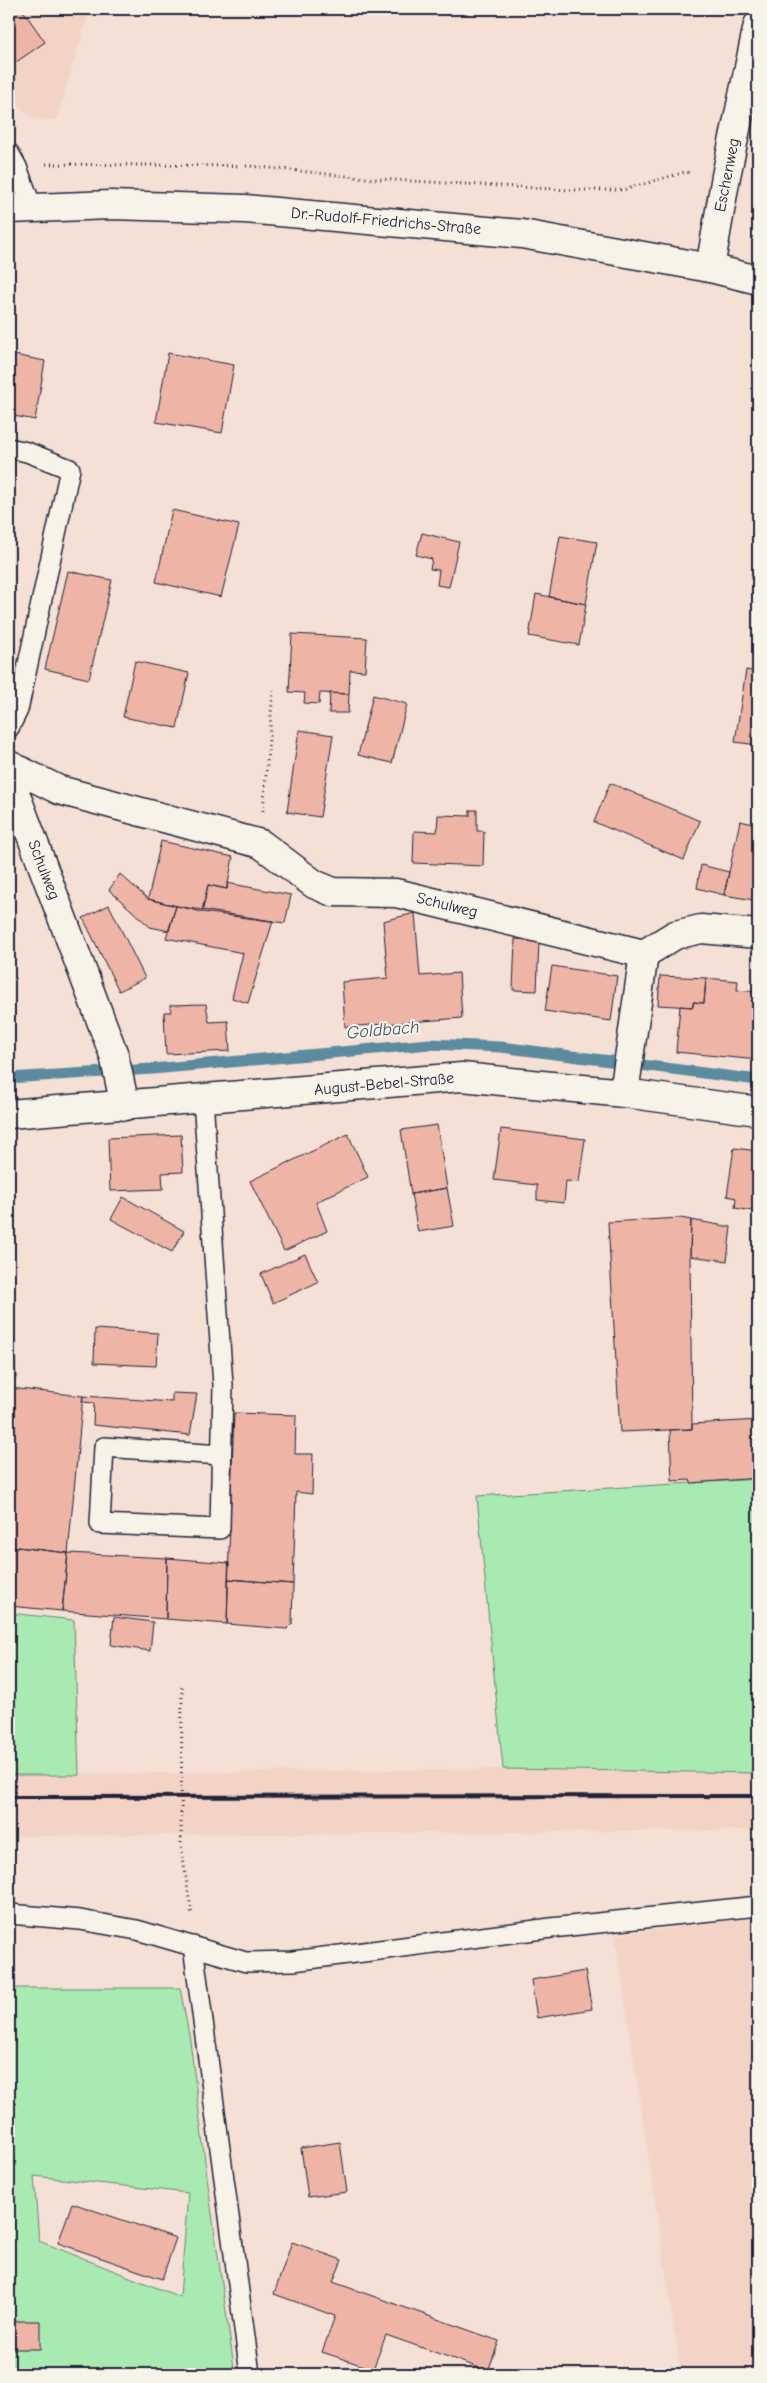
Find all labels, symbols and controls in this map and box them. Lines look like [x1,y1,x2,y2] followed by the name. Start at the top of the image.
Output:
[711,136,743,214] street label: Eschenweg
[290,204,482,238] street label: Dr.-Rudolf-Friedrichs-Straße
[24,838,64,902] street label: Schulweg
[414,889,480,921] street label: Schulweg
[346,1016,420,1044] water label: Goldbach
[313,1069,455,1099] street label: August-Bebel-Straße

